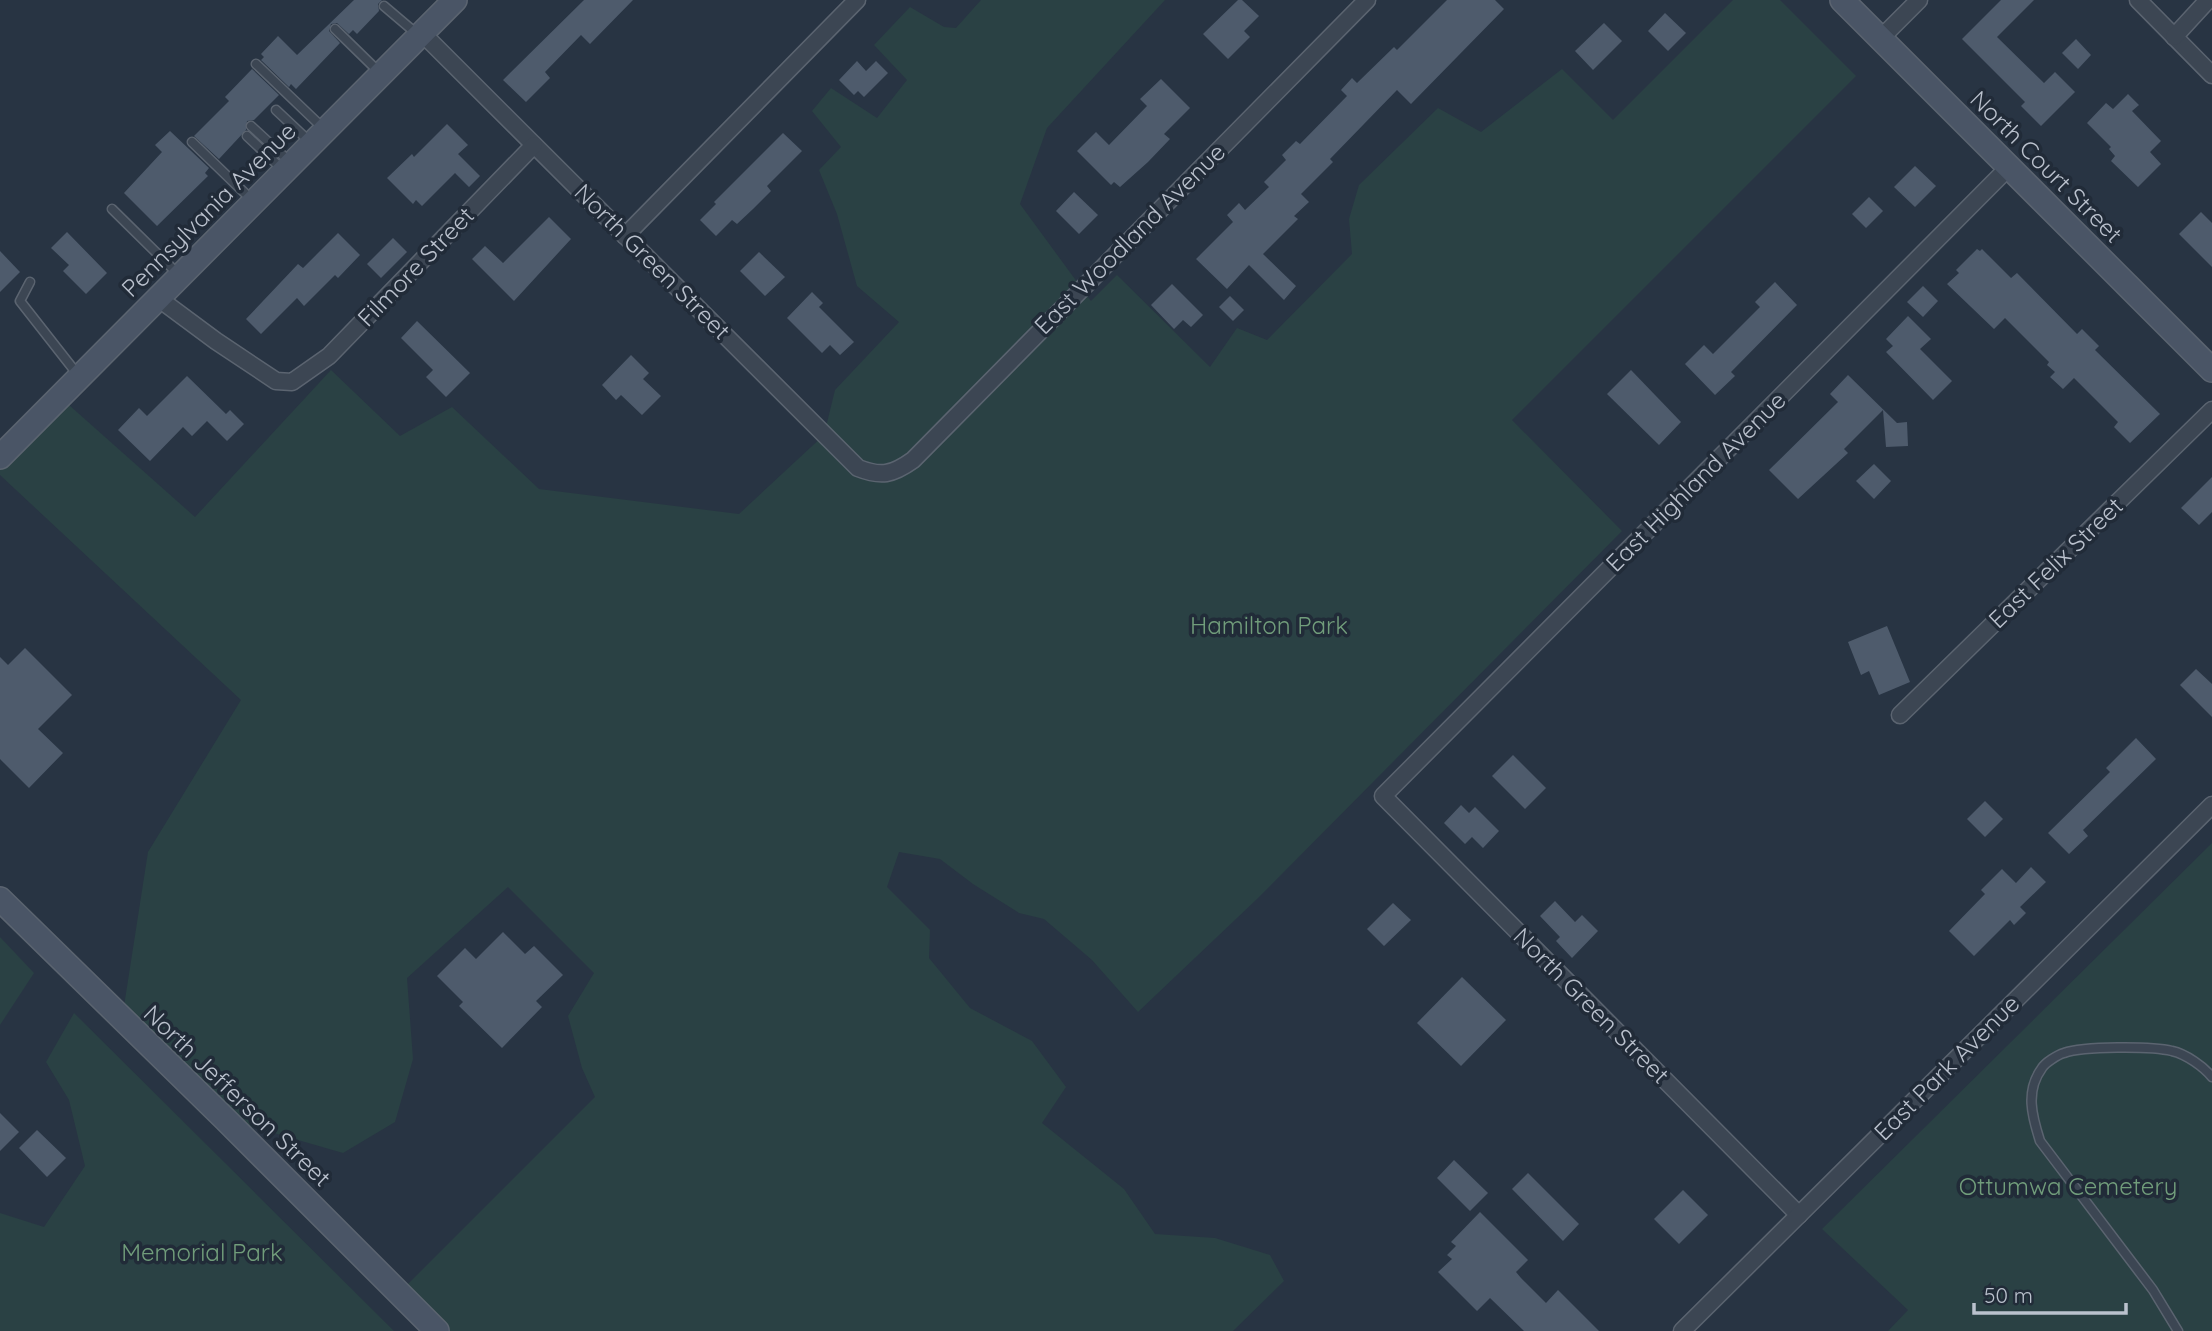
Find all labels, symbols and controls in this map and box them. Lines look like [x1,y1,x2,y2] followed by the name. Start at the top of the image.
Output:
[1964,84,2129,249] street label: North Court Street
[115,116,302,303] street label: Pennsylvania Avenue
[1028,137,1231,340] street label: East Woodland Avenue
[569,177,737,345] street label: North Green Street
[351,200,480,332] street label: Filmore Street
[1599,385,1792,578] street label: East Highland Avenue
[1982,491,2129,634] street label: East Felix Street
[1190,610,1348,640] park label: Hamilton Park
[1508,921,1676,1089] street label: North Green Street
[1867,988,2025,1146] street label: East Park Avenue
[138,998,338,1192] street label: North Jefferson Street
[1959,1171,2177,1201] park label: Ottumwa Cemetery
[121,1237,283,1267] park label: Memorial Park
[1974,1272,2126,1316] scale bar
[1984,1282,2033,1308] text: 50 m

